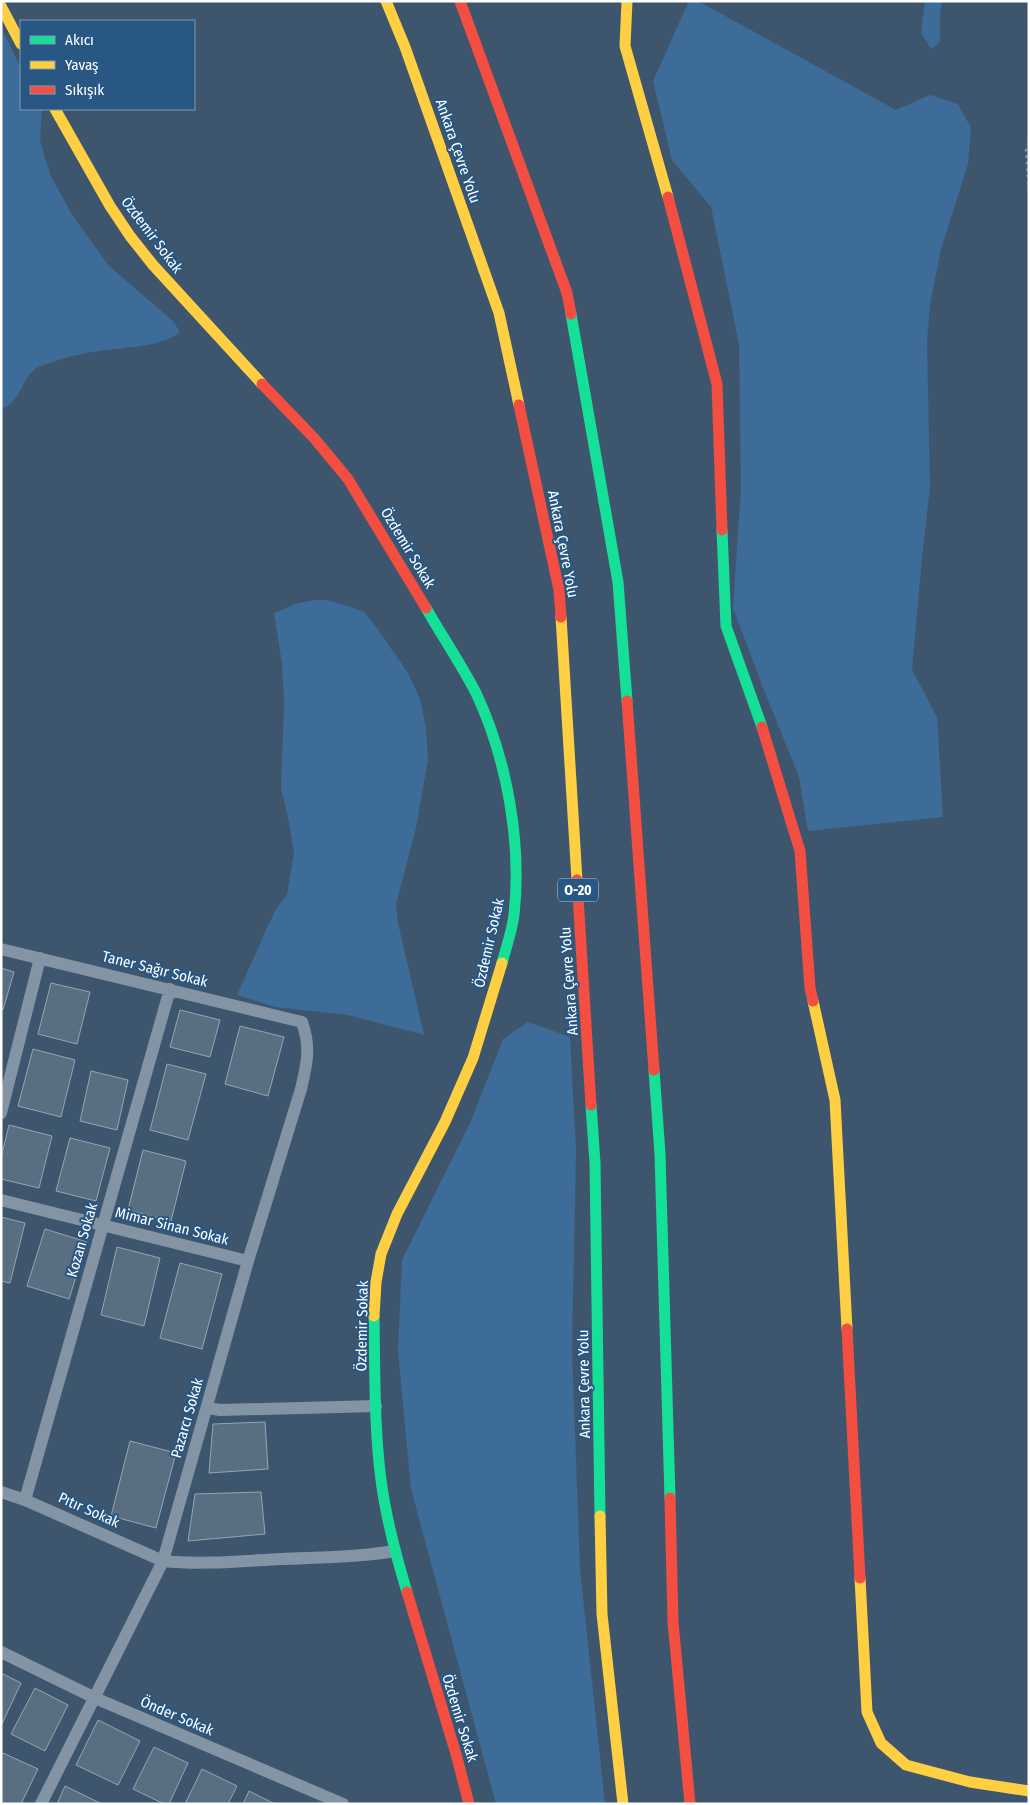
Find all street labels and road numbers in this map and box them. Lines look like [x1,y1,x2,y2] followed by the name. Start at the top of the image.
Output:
[432,97,484,205] street label: Ankara Çevre Yolu
[117,193,187,277] street label: Özdemir Sokak
[544,489,582,599] street label: Ankara Çevre Yolu
[377,504,439,592] street label: Özdemir Sokak
[558,878,598,902] road number: O-20
[470,897,508,989] street label: Özdemir Sokak
[556,926,582,1036] street label: Ankara Çevre Yolu
[100,947,210,991] street label: Taner Sağır Sokak
[63,1201,101,1279] street label: Kozan Sokak
[113,1203,231,1249] street label: Mimar Sinan Sokak
[352,1280,372,1372] street label: Özdemir Sokak
[574,1329,594,1439] street label: Ankara Çevre Yolu
[167,1376,207,1460] street label: Pazarcı Sokak
[56,1489,122,1531] street label: Pıtır Sokak
[438,1672,482,1764] street label: Özdemir Sokak
[138,1692,216,1740] street label: Önder Sokak

